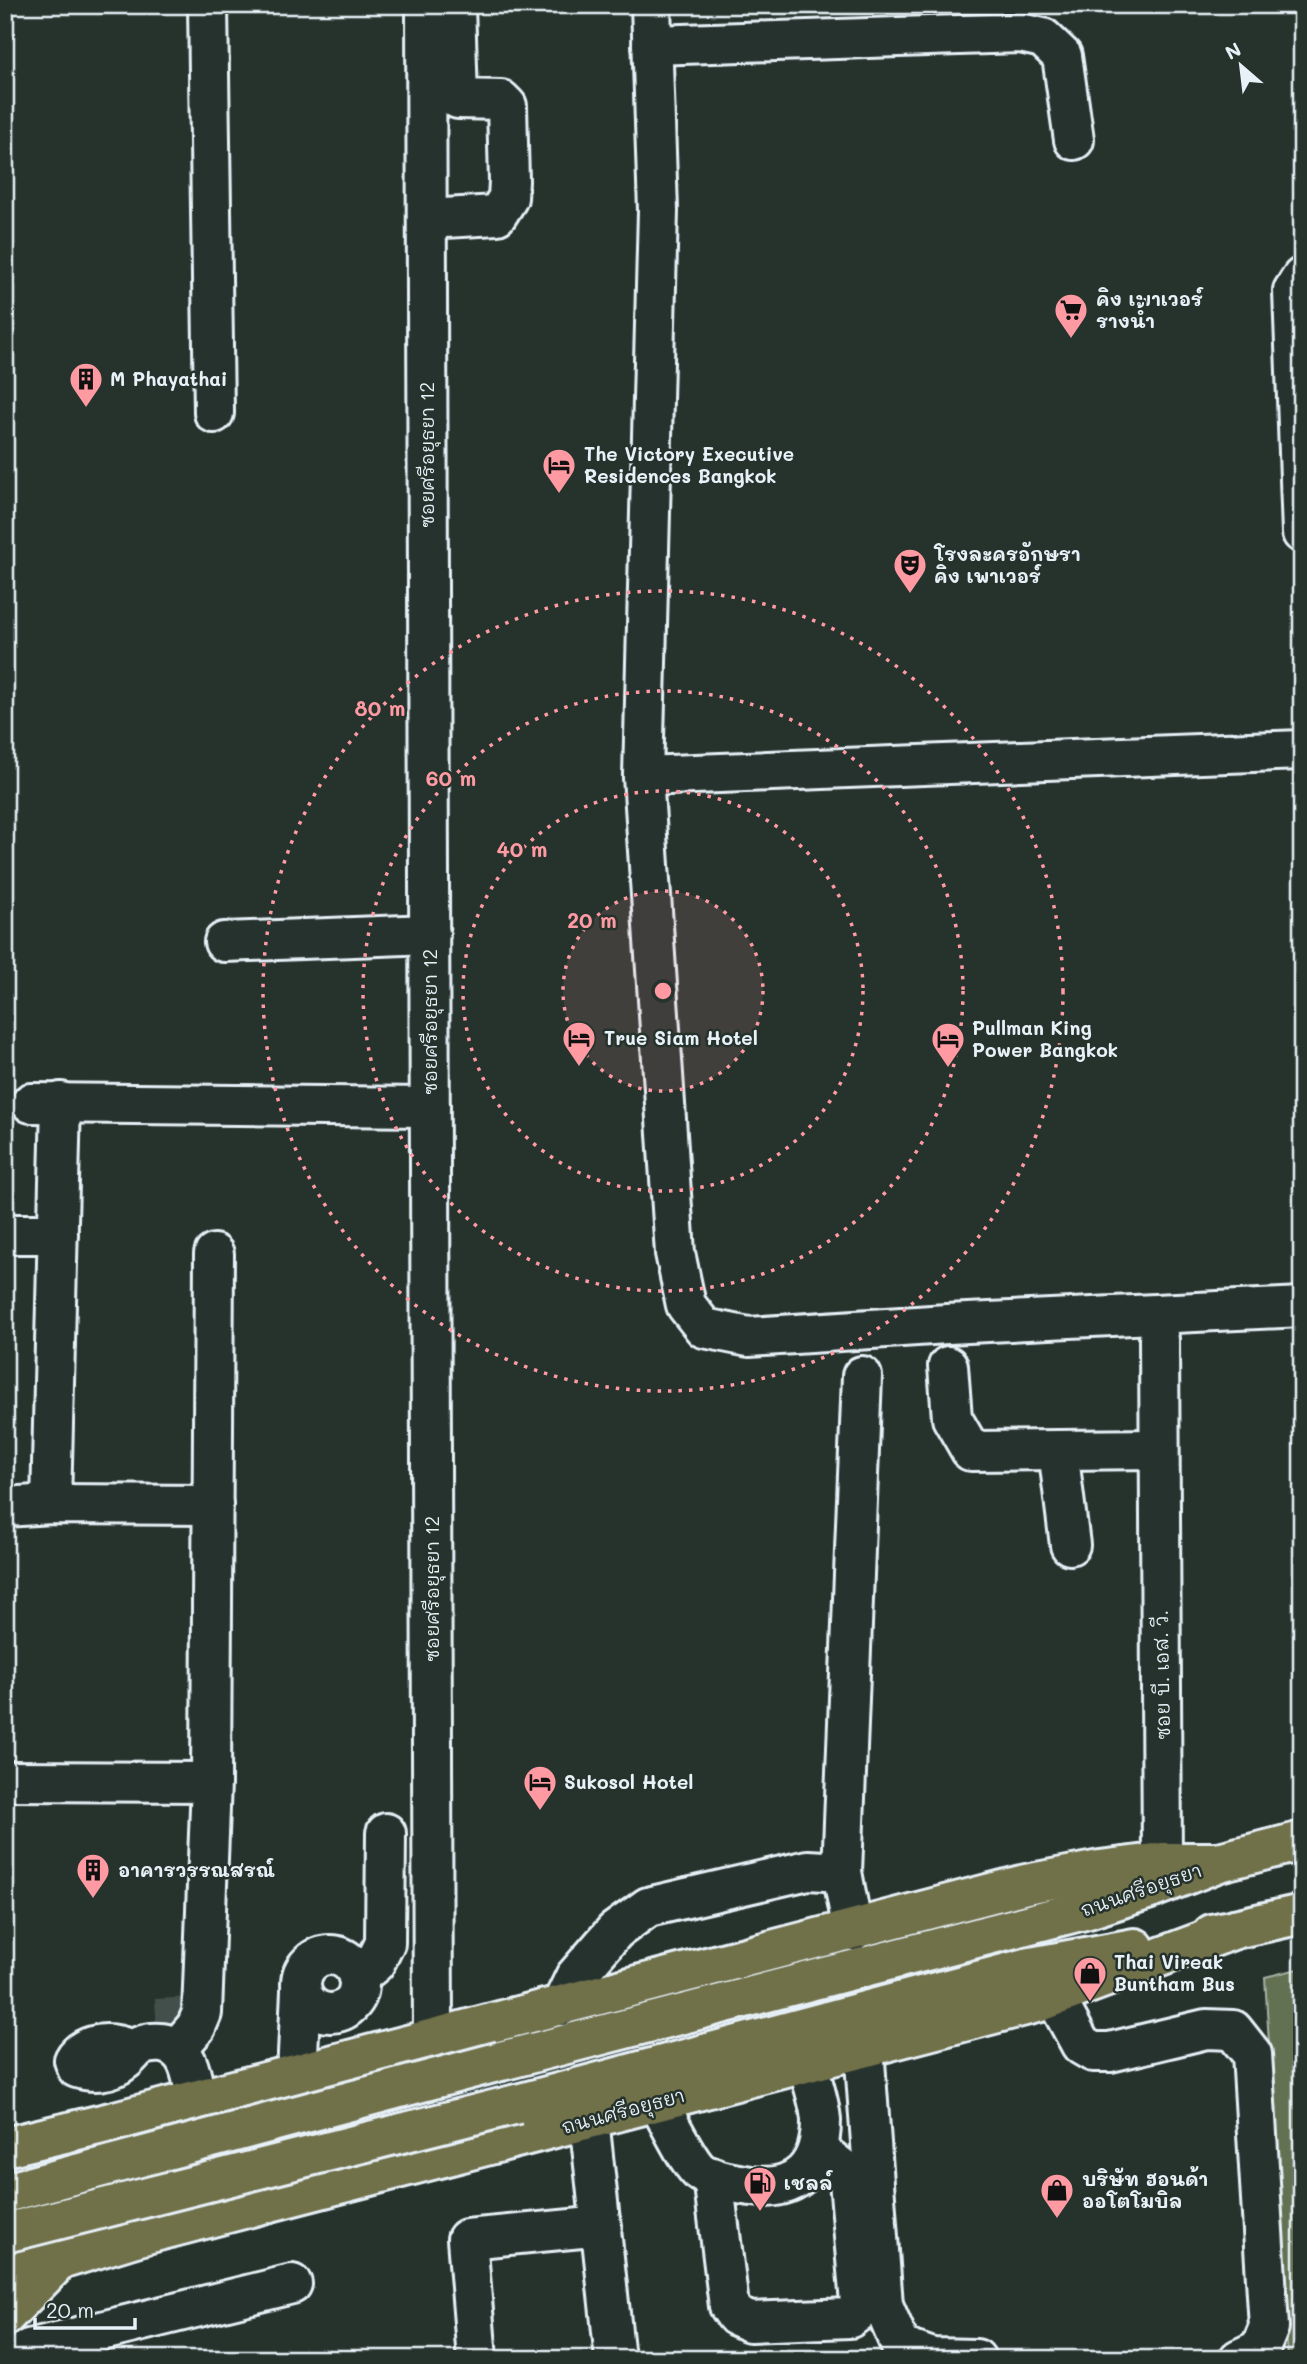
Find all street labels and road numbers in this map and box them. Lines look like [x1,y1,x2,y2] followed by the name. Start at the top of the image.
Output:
[414,382,441,528] street label: ซอยศรีอยุธยา 12
[417,949,444,1095] street label: ซอยศรีอยุธยา 12
[419,1516,446,1662] street label: ซอยศรีอยุธยา 12
[1148,1610,1175,1740] street label: ซอย บี. เอส. วี.
[1077,1857,1205,1924] street label: ถนนศรีอยุธยา
[558,2082,688,2141] street label: ถนนศรีอยุธยา

